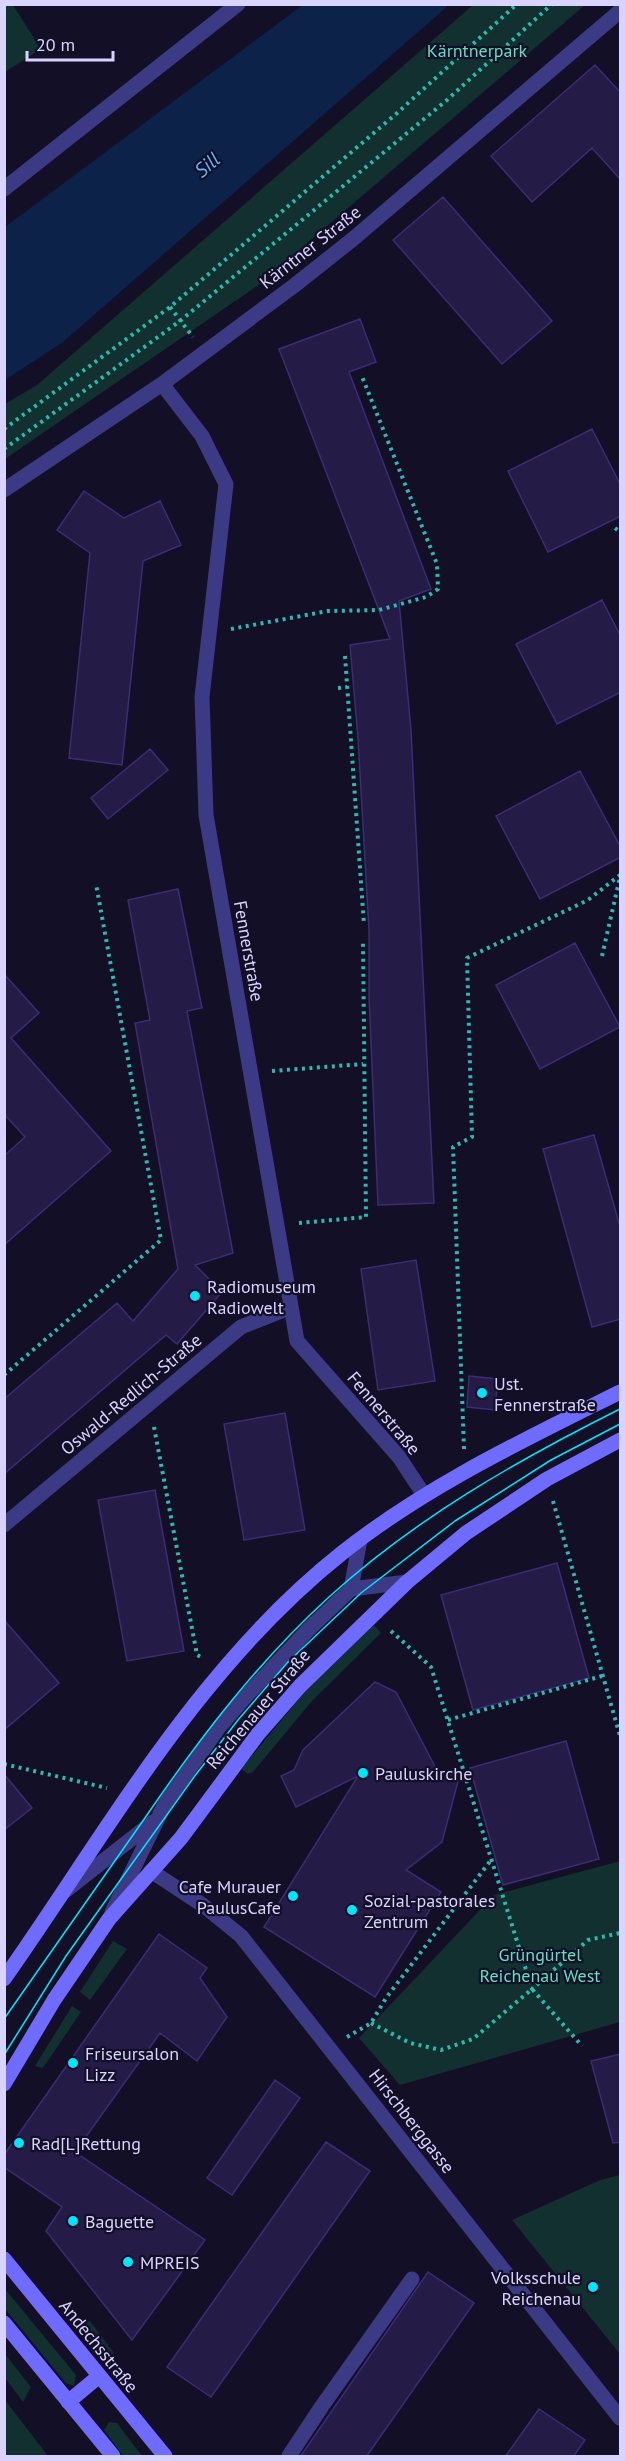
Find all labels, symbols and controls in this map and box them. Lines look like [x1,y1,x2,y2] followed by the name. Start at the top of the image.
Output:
[27,24,112,62] scale bar
[36,33,75,56] text: 20 m
[427,39,528,62] park label: Kärntnerpark
[189,146,226,183] water label: Sill
[255,200,365,294] street label: Kärntner Straße
[229,899,269,1003] street label: Fennerstraße
[207,1275,316,1319] place label: Radiomuseum Radiowelt
[188,1289,202,1303] marker: Radiomuseum Radiowelt
[56,1328,206,1460] street label: Oswald-Redlich-Straße
[342,1367,426,1459] street label: Fennerstraße
[494,1372,596,1416] place label: Ust. Fennerstraße
[475,1386,489,1400] marker: Ust. Fennerstraße
[201,1644,315,1774] street label: Reichenauer Straße
[375,1762,472,1785] place label: Pauluskirche
[356,1766,370,1780] marker: Pauluskirche
[179,1875,281,1919] place label: Cafe Murauer PaulusCafe
[286,1889,300,1903] marker: Cafe Murauer PaulusCafe
[364,1889,495,1933] place label: Sozial-pastorales Zentrum
[345,1903,359,1917] marker: Sozial-pastorales Zentrum
[480,1943,600,1987] park label: Grüngürtel Reichenau West
[85,2042,179,2086] place label: Friseursalon Lizz
[66,2056,80,2070] marker: Friseursalon Lizz
[364,2064,460,2178] street label: Hirschberggasse
[31,2132,141,2155] place label: Rad[L]Rettung
[12,2136,26,2150] marker: Rad[L]Rettung
[85,2210,154,2233] place label: Baguette
[66,2214,80,2228] marker: Baguette
[140,2251,199,2274] place label: MPREIS
[121,2255,135,2269] marker: MPREIS
[490,2266,581,2310] place label: Volksschule Reichenau
[586,2280,600,2294] marker: Volksschule Reichenau
[54,2295,144,2397] street label: Andechsstraße

